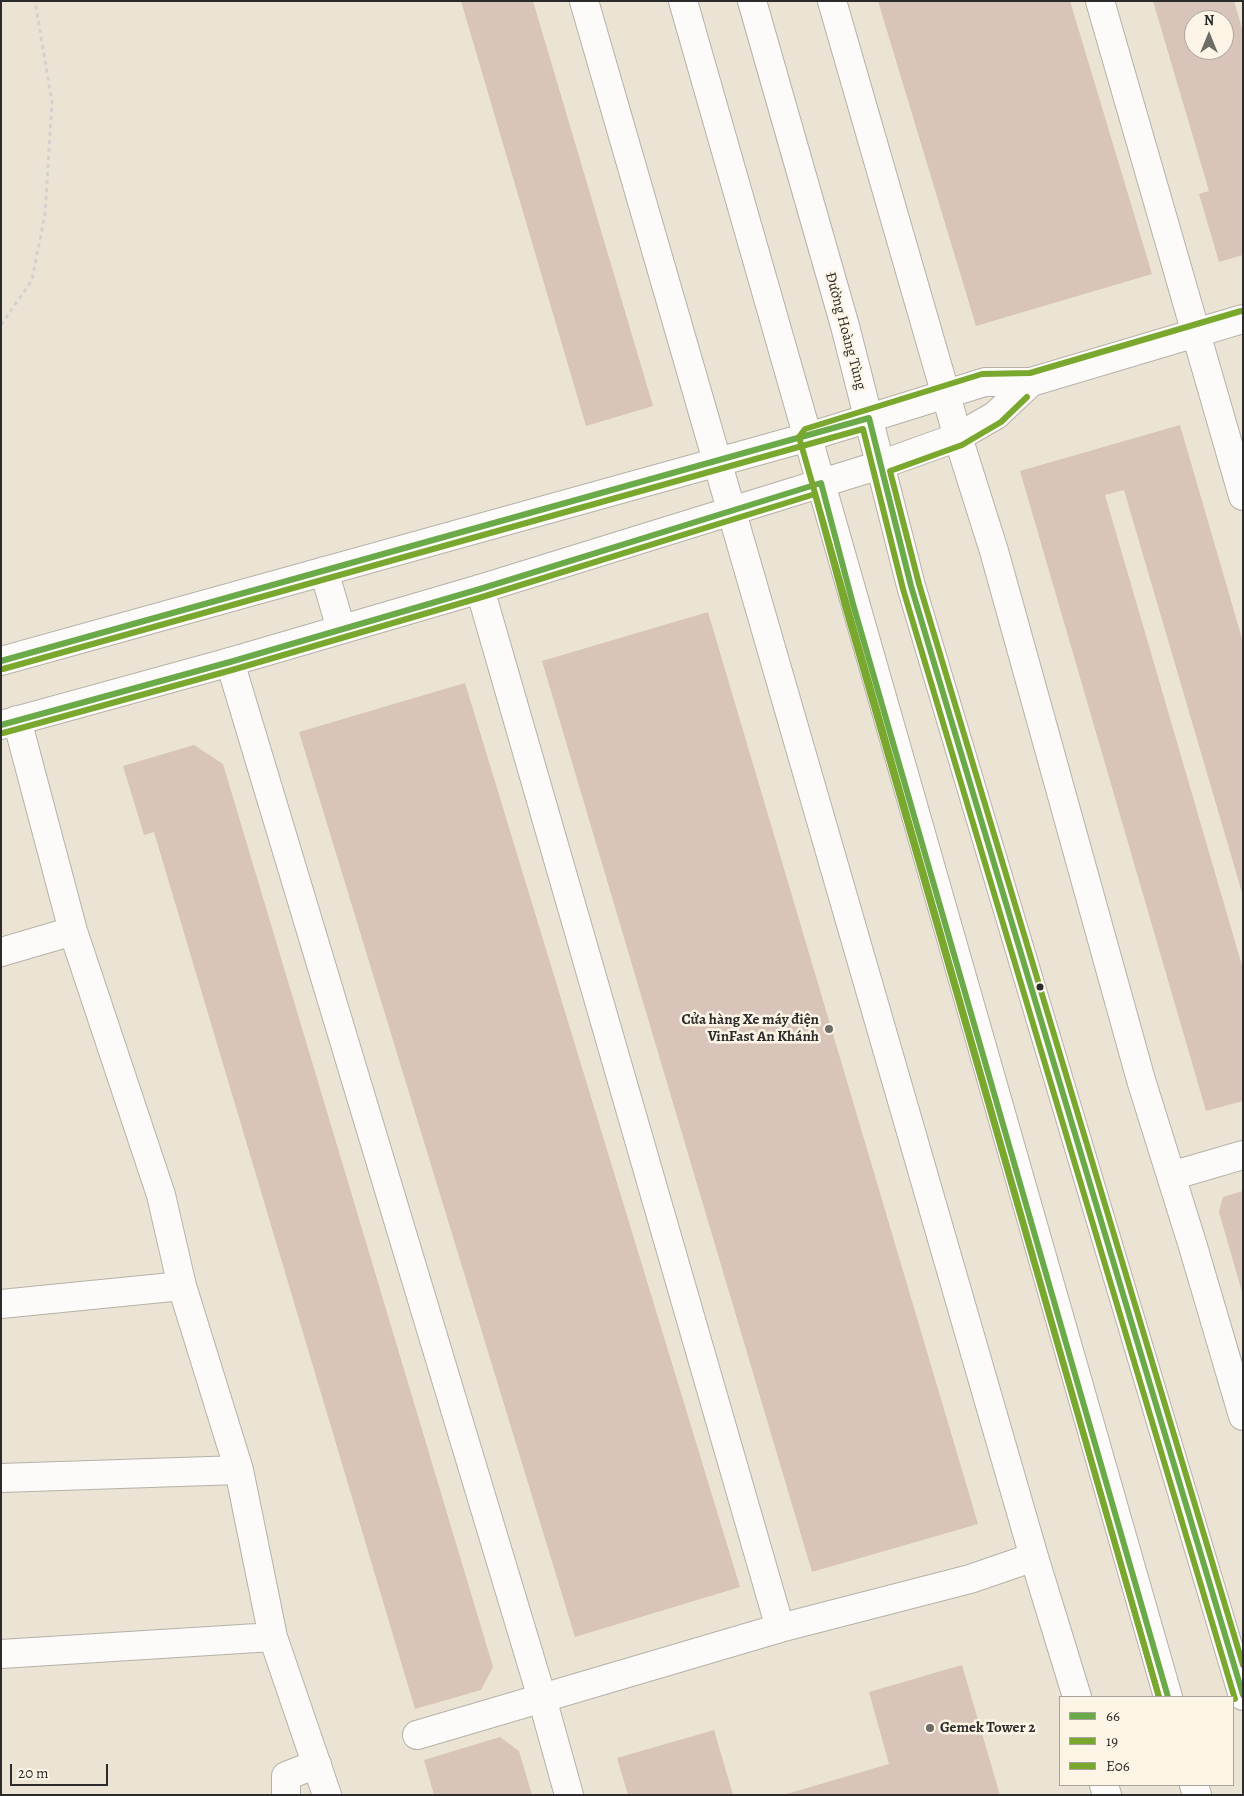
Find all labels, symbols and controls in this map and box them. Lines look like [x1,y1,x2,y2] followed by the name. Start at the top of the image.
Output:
[1184,10,1234,60] north arrow
[1204,11,1214,30] text: N
[821,270,869,392] street label: Đường Hoàng Tùng
[1035,982,1045,992] unlabelled marker
[681,1011,819,1046] place label: Cửa hàng Xe máy điện VinFast An Khánh
[823,1023,835,1035] marker: Cửa hàng Xe máy điện VinFast An Khánh
[1059,1696,1234,1786] legend
[1106,1706,1120,1726] text: 66
[940,1719,1035,1737] place label: Gemek Tower 2
[924,1722,936,1734] marker: Gemek Tower 2
[1106,1731,1118,1751] text: 19
[12,1754,110,1786] scale bar
[1106,1756,1130,1776] text: E06
[18,1763,49,1783] text: 20 m

